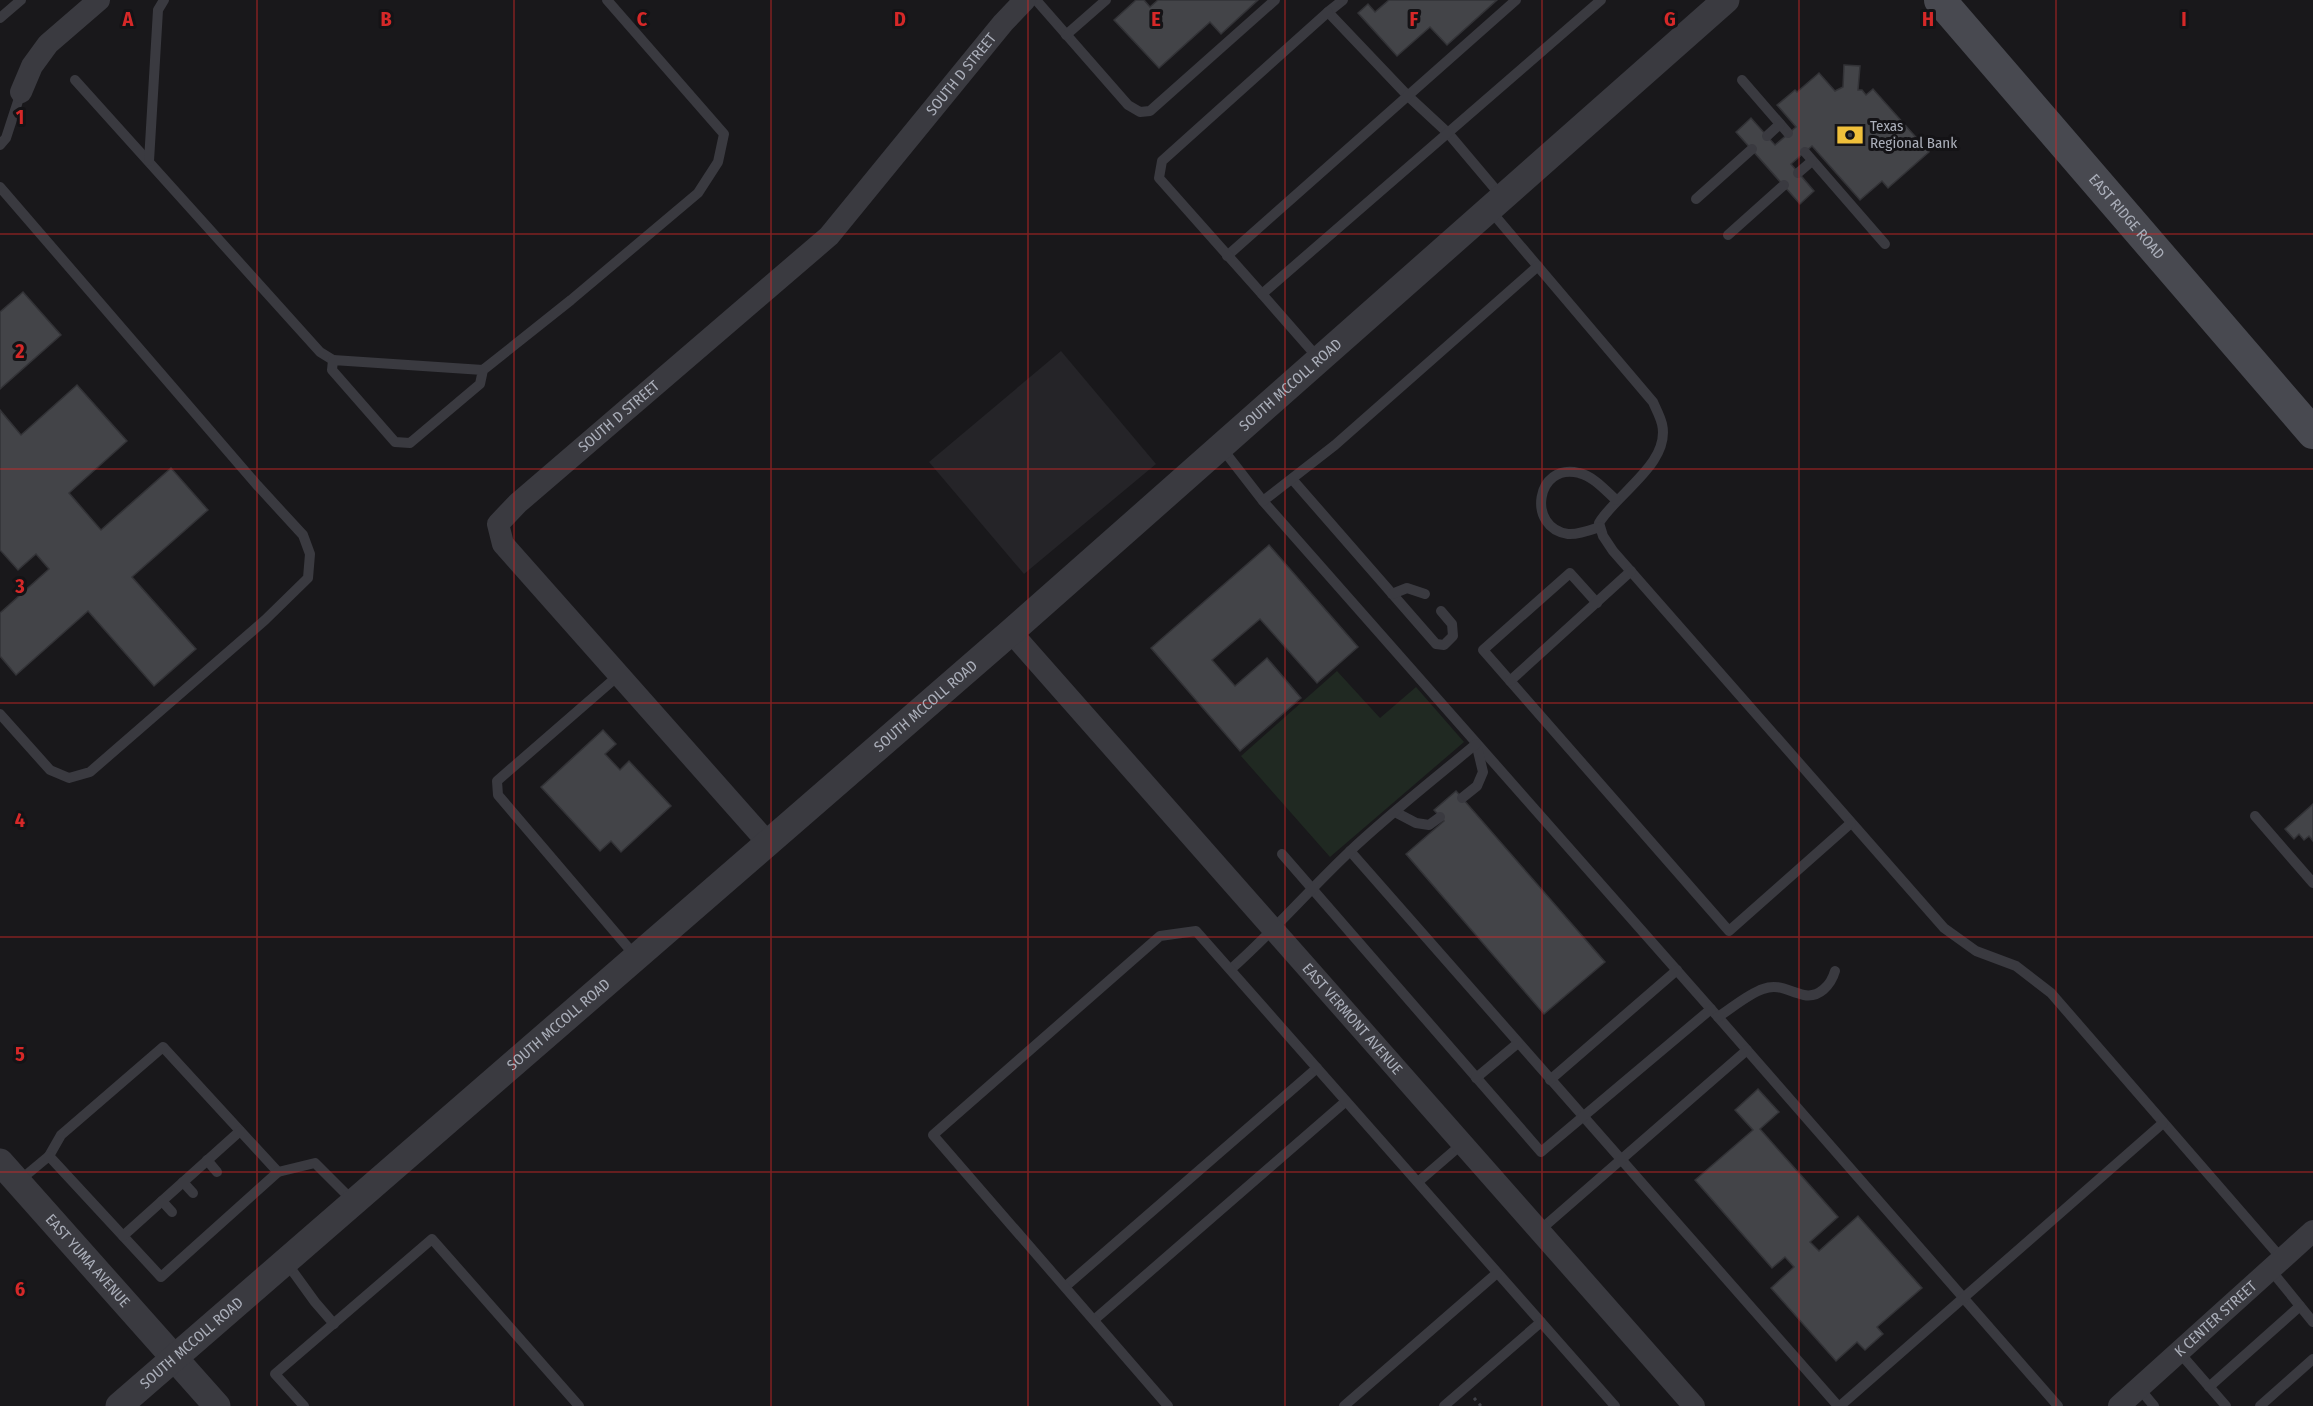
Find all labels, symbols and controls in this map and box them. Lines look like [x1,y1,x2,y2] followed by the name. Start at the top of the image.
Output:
[122,7,135,31] text: A
[380,7,392,31] text: B
[637,7,648,31] text: C
[894,7,906,31] text: D
[1151,7,1161,31] text: E
[1410,7,1419,31] text: F
[1664,7,1676,31] text: G
[1922,7,1934,31] text: H
[2181,7,2187,31] text: I
[922,29,1000,119] street label: SOUTH D STREET
[16,105,24,129] text: 1
[1870,117,1957,152] place label: Texas Regional Bank
[1835,120,1865,150] bank icon: Texas Regional Bank
[2085,170,2168,263] street label: EAST RIDGE ROAD
[1236,335,1345,435] street label: SOUTH MCCOLL ROAD
[14,339,25,363] text: 2
[575,377,663,456] street label: SOUTH D STREET
[14,574,25,598] text: 3
[870,656,981,756] street label: SOUTH MCCOLL ROAD
[15,808,25,832] text: 4
[1299,960,1406,1078] street label: EAST VERMONT AVENUE
[503,975,614,1074] street label: SOUTH MCCOLL ROAD
[15,1042,25,1066] text: 5
[42,1210,134,1311] street label: EAST YUMA AVENUE
[15,1277,25,1301] text: 6
[2171,1277,2260,1361] street label: K CENTER STREET
[136,1293,247,1393] street label: SOUTH MCCOLL ROAD

